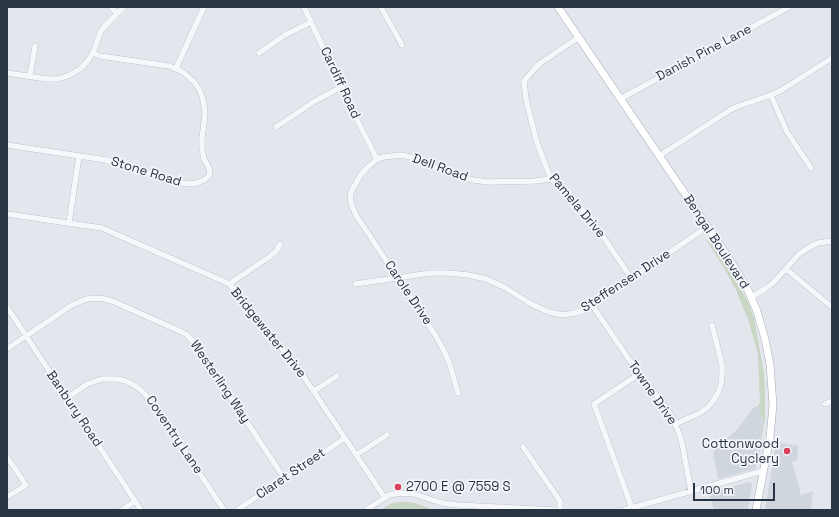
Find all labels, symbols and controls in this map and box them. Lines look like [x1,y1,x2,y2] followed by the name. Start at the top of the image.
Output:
[654,21,754,85] street label: Danish Pine Lane
[317,45,363,121] street label: Cardiff Road
[410,151,470,185] street label: Dell Road
[109,154,183,190] street label: Stone Road
[546,171,608,241] street label: Pamela Drive
[680,192,752,292] street label: Bengal Boulevard
[578,246,674,316] street label: Steffensen Drive
[381,258,435,328] street label: Carole Drive
[227,285,309,381] street label: Bridgewater Drive
[187,338,253,426] street label: Westerling Way
[624,358,680,428] street label: Towne Drive
[43,368,105,450] street label: Banbury Road
[142,393,206,477] street label: Coventry Lane
[702,436,779,467] place label: Cottonwood Cyclery
[253,445,329,503] street label: Claret Street
[782,446,792,456] marker: Cottonwood Cyclery
[695,475,777,501] scale bar
[406,479,510,495] place label: 2700 E @ 7559 S
[393,482,403,492] marker: 2700 E @ 7559 S
[700,482,734,498] text: 100 m

